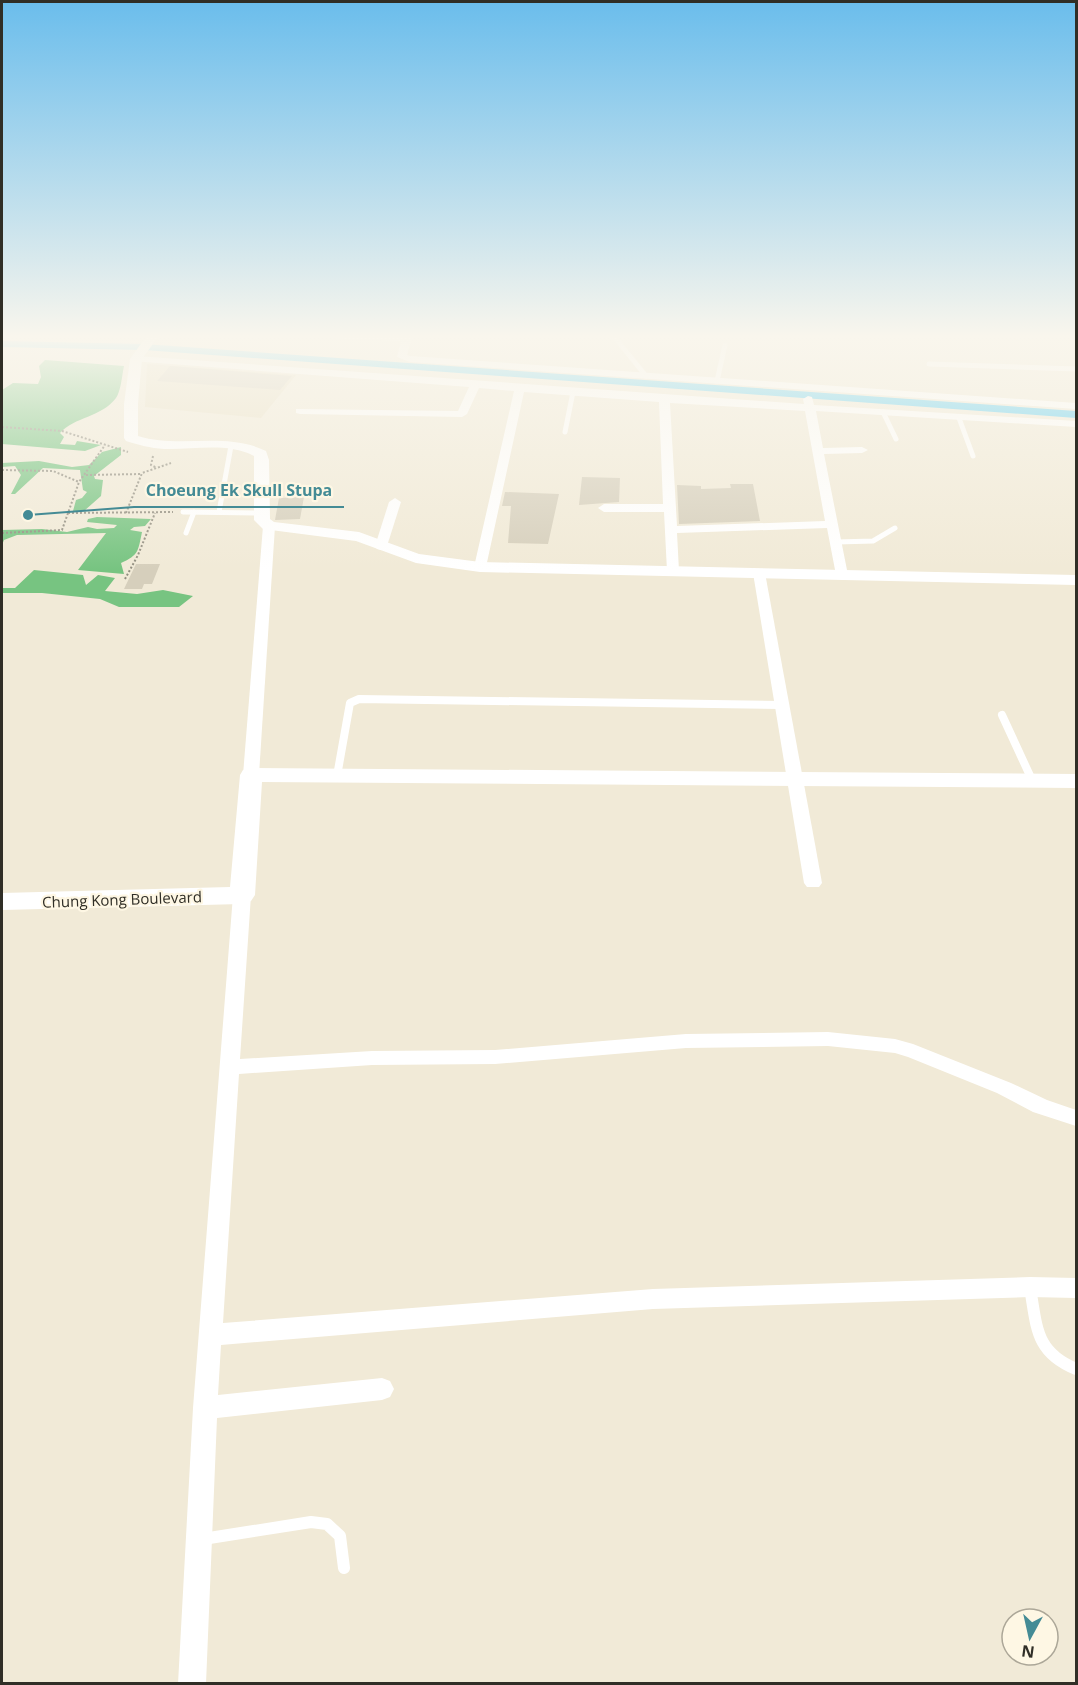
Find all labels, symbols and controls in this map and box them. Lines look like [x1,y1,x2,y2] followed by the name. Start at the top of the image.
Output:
[134,473,344,507] callout: Choeung Ek Skull Stupa
[146,479,332,501] text: Choeung Ek Skull Stupa
[42,886,202,912] street label: Chung Kong Boulevard
[1000,1607,1060,1667] north arrow
[1020,1640,1036,1664] text: N

